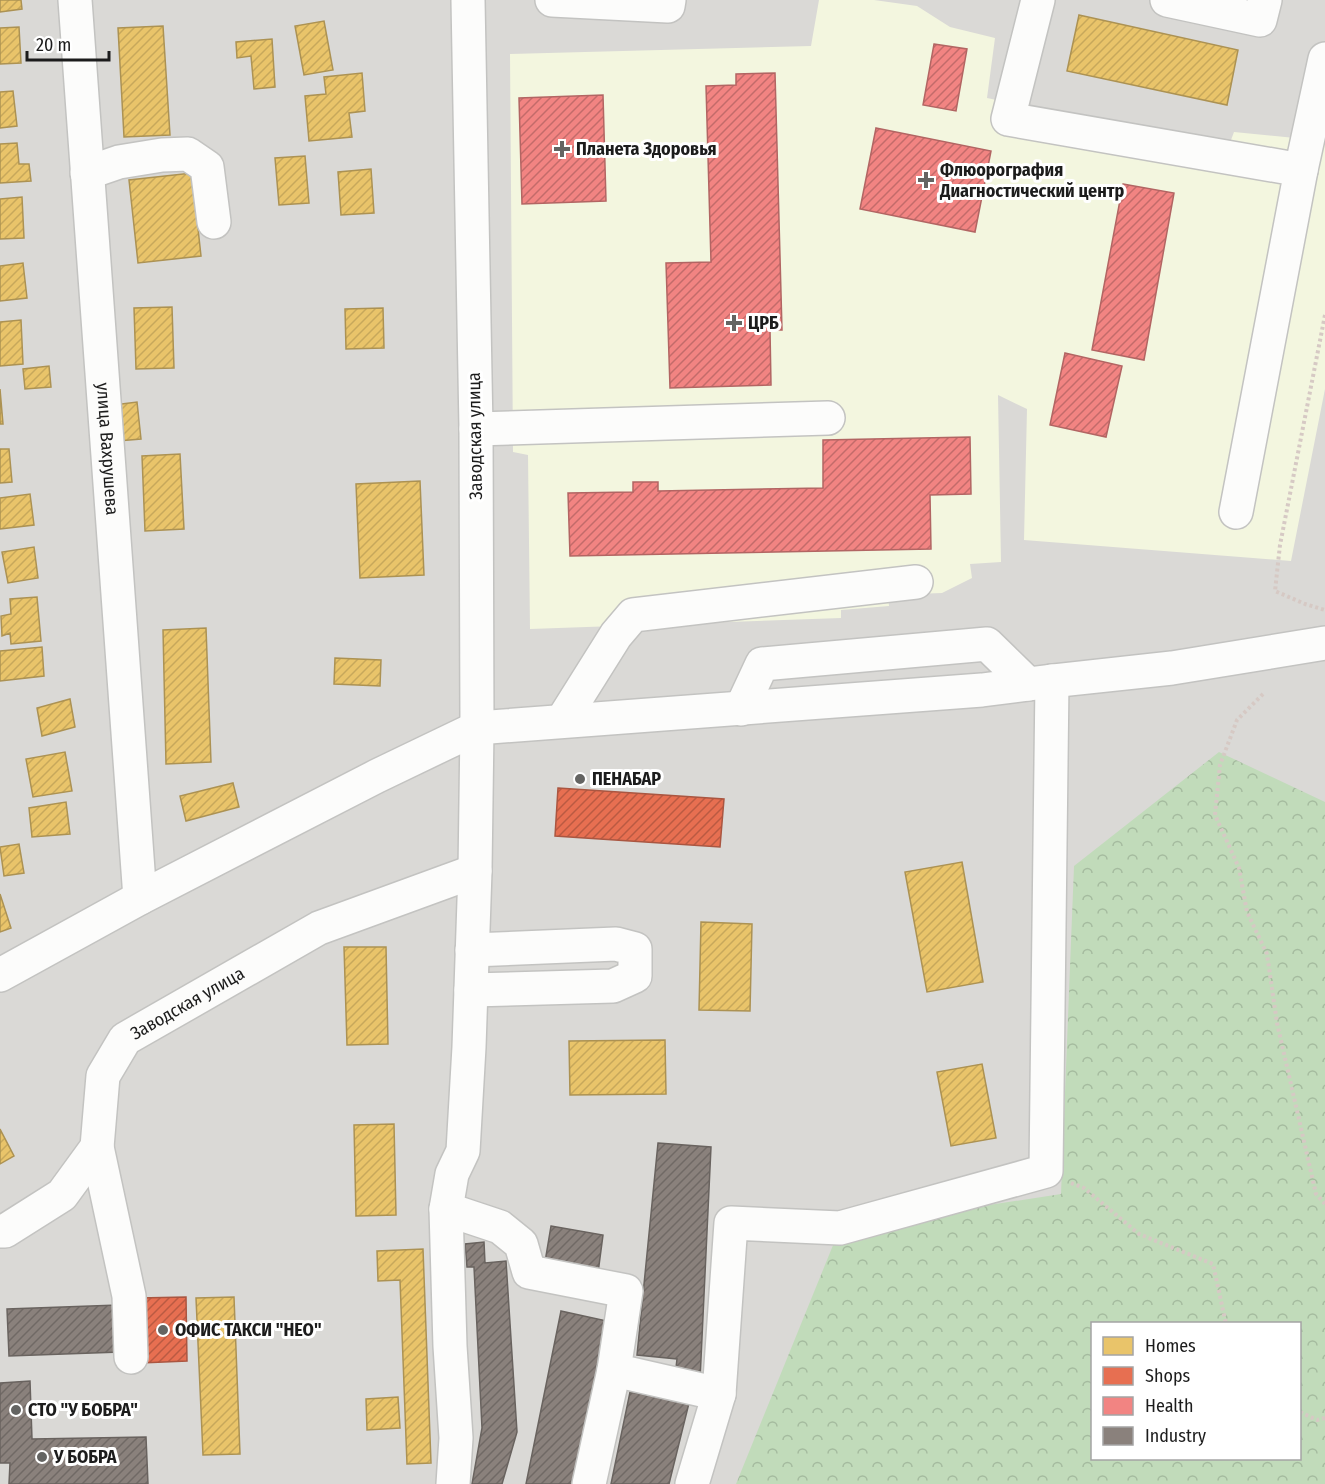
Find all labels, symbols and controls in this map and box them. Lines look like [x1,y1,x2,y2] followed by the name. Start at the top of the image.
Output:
[27,24,110,62] scale bar
[36,34,71,56] text: 20 m
[576,138,717,160] place label: Планета Здоровья
[553,140,571,158] marker: Планета Здоровья
[939,159,1124,202] place label: Флюорография Диагностический центр
[917,171,935,189] marker: Флюорография Диагностический центр
[748,312,779,334] place label: ЦРБ
[725,314,743,332] marker: ЦРБ
[463,372,487,500] street label: Заводская улица
[92,382,123,516] street label: улица Вахрушева
[592,768,661,790] place label: ПЕНАБАР
[573,772,587,786] marker: ПЕНАБАР
[126,962,248,1045] street label: Заводская улица
[175,1319,322,1341] place label: ОФИС ТАКСИ "НЕО"
[1091,1322,1301,1460] legend
[156,1323,170,1337] marker: ОФИС ТАКСИ "НЕО"
[1145,1335,1196,1357] text: Homes
[1145,1365,1190,1387] text: Shops
[1145,1395,1193,1417] text: Health
[28,1399,138,1421] place label: СТО "У БОБРА"
[9,1403,23,1417] marker: СТО "У БОБРА"
[1145,1425,1206,1447] text: Industry
[53,1446,117,1468] place label: У БОБРА
[35,1450,49,1464] marker: У БОБРА

